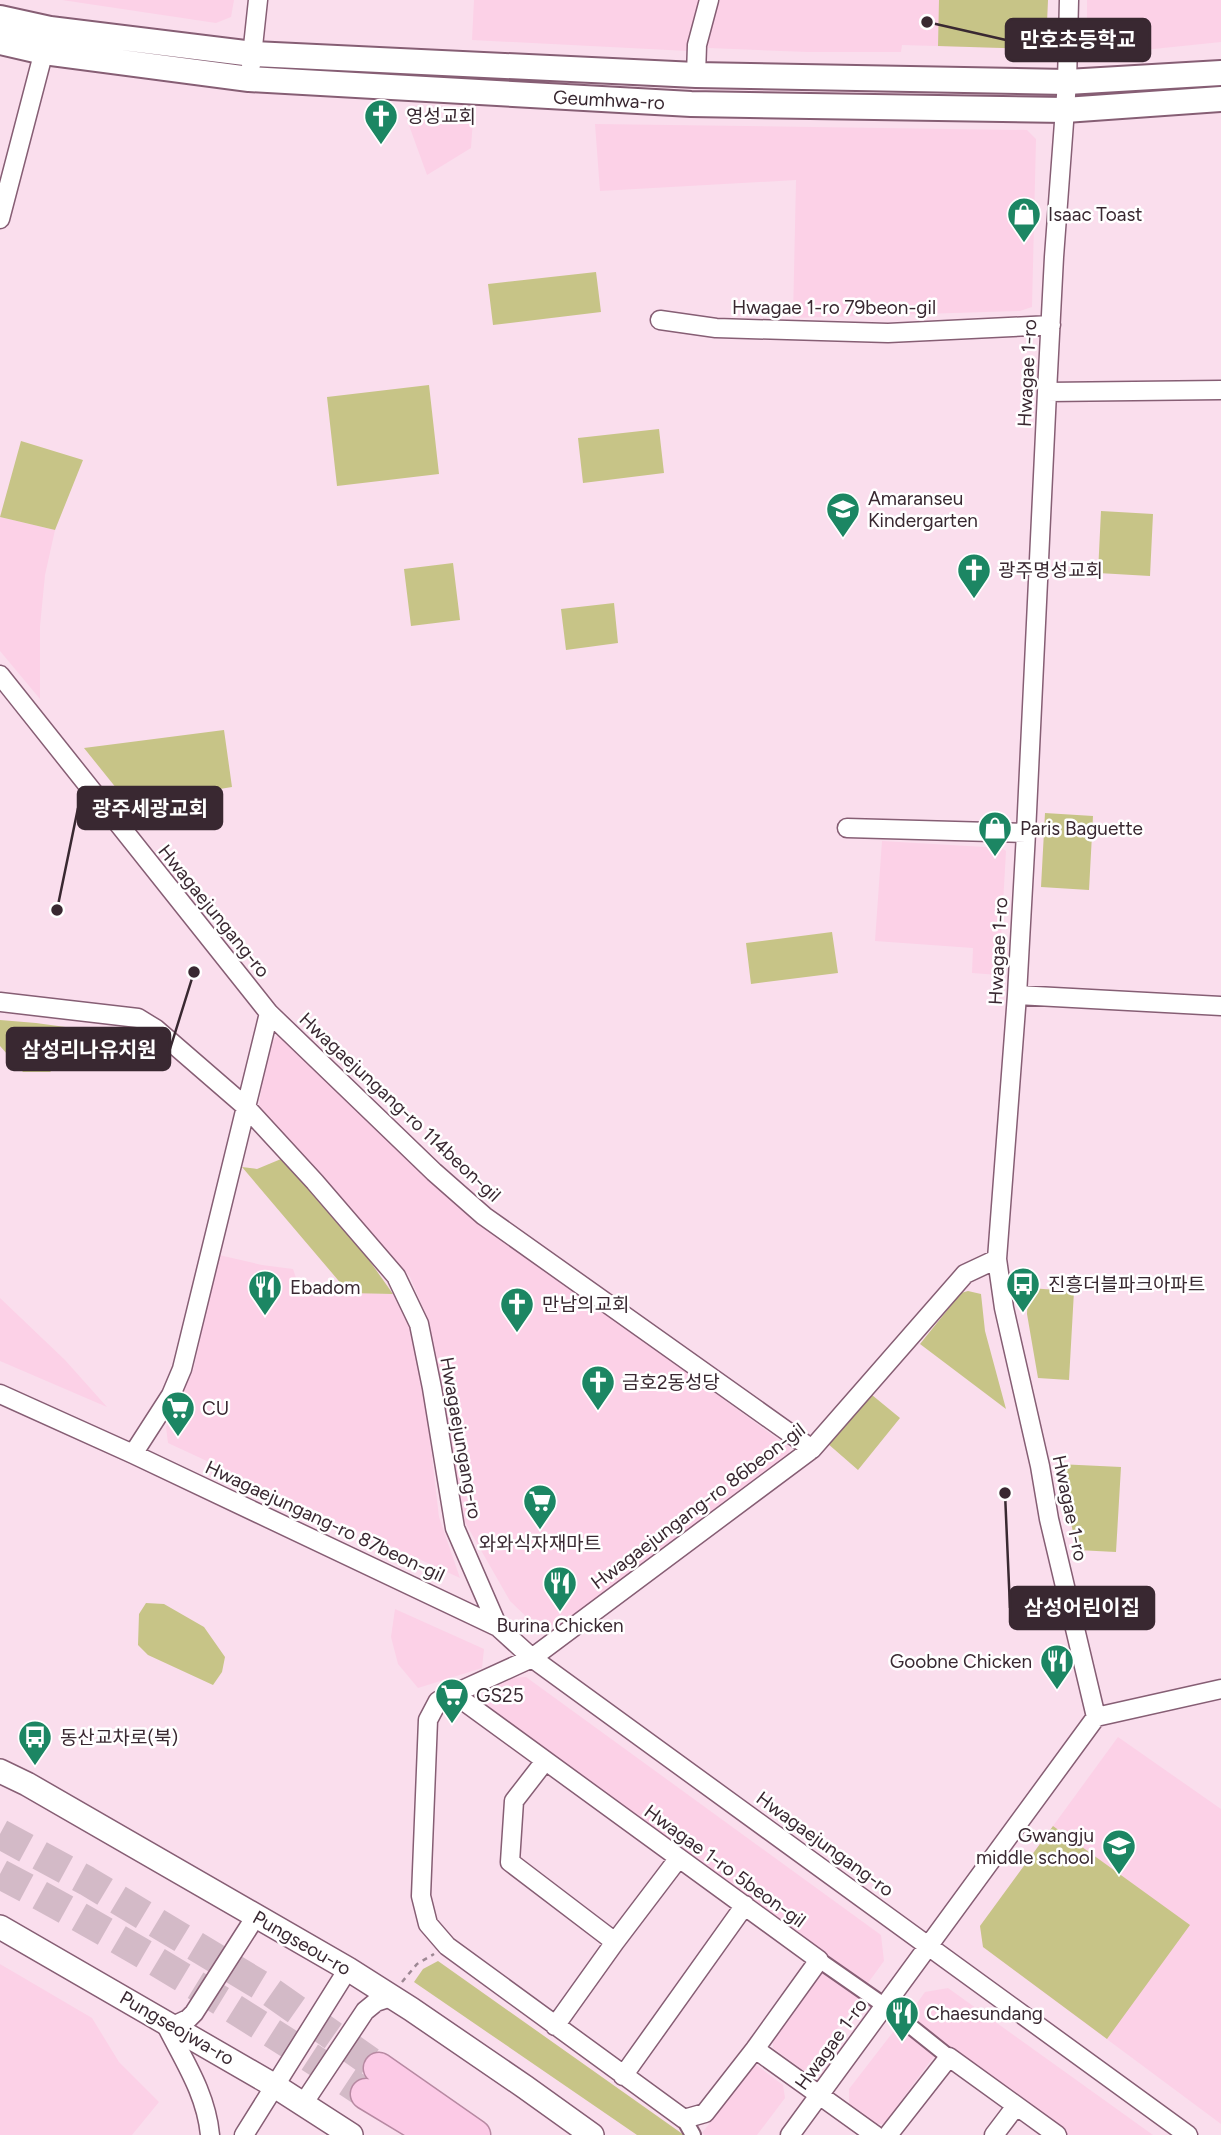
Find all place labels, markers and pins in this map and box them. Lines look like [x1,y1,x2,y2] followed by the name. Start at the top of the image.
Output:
[1006,19,1150,61] callout: 만호초등학교
[362,97,400,146] church icon: 영성교회
[406,105,476,128] place label: 영성교회
[1005,195,1043,244] shop icon: Isaac Toast
[1048,203,1142,226] place label: Isaac Toast
[868,487,978,532] place label: Amaranseu Kindergarten
[824,490,862,539] school or university icon: Amaranseu Kindergarten
[955,551,993,600] church icon: 광주명성교회
[998,559,1103,582] place label: 광주명성교회
[78,787,222,829] callout: 광주세광교회
[976,809,1014,858] shop icon: Paris Baguette
[1020,817,1143,840] place label: Paris Baguette
[7,1028,170,1070] callout: 삼성리나유치원
[1004,1265,1042,1314] bus stop icon: 진흥더블파크아파트
[246,1268,284,1317] restaurant icon: Ebadom
[1048,1273,1205,1296] place label: 진흥더블파크아파트
[290,1276,360,1299] place label: Ebadom
[498,1285,536,1334] church icon: 만남의교회
[542,1293,629,1316] place label: 만남의교회
[579,1363,617,1412] church icon: 금호2동성당
[622,1371,720,1394] place label: 금호2동성당
[159,1389,197,1438] supermarket icon: CU
[202,1397,229,1420] place label: CU
[521,1482,559,1531] supermarket icon: 와와식자재마트
[479,1532,601,1555] place label: 와와식자재마트
[541,1564,579,1613] restaurant icon: Burina Chicken
[1010,1587,1154,1629] callout: 삼성어린이집
[497,1614,624,1637] place label: Burina Chicken
[1038,1642,1076,1691] restaurant icon: Goobne Chicken
[890,1650,1032,1673] place label: Goobne Chicken
[433,1676,471,1725] supermarket icon: GS25
[476,1684,524,1707] place label: GS25
[16,1718,54,1767] bus stop icon: 동산교차로(북)
[60,1726,178,1749] place label: 동산교차로(북)
[976,1824,1094,1869] place label: Gwangju middle school
[1100,1827,1138,1876] school or university icon: Gwangju middle school
[883,1994,921,2043] restaurant icon: Chaesundang
[926,2002,1043,2025] place label: Chaesundang

